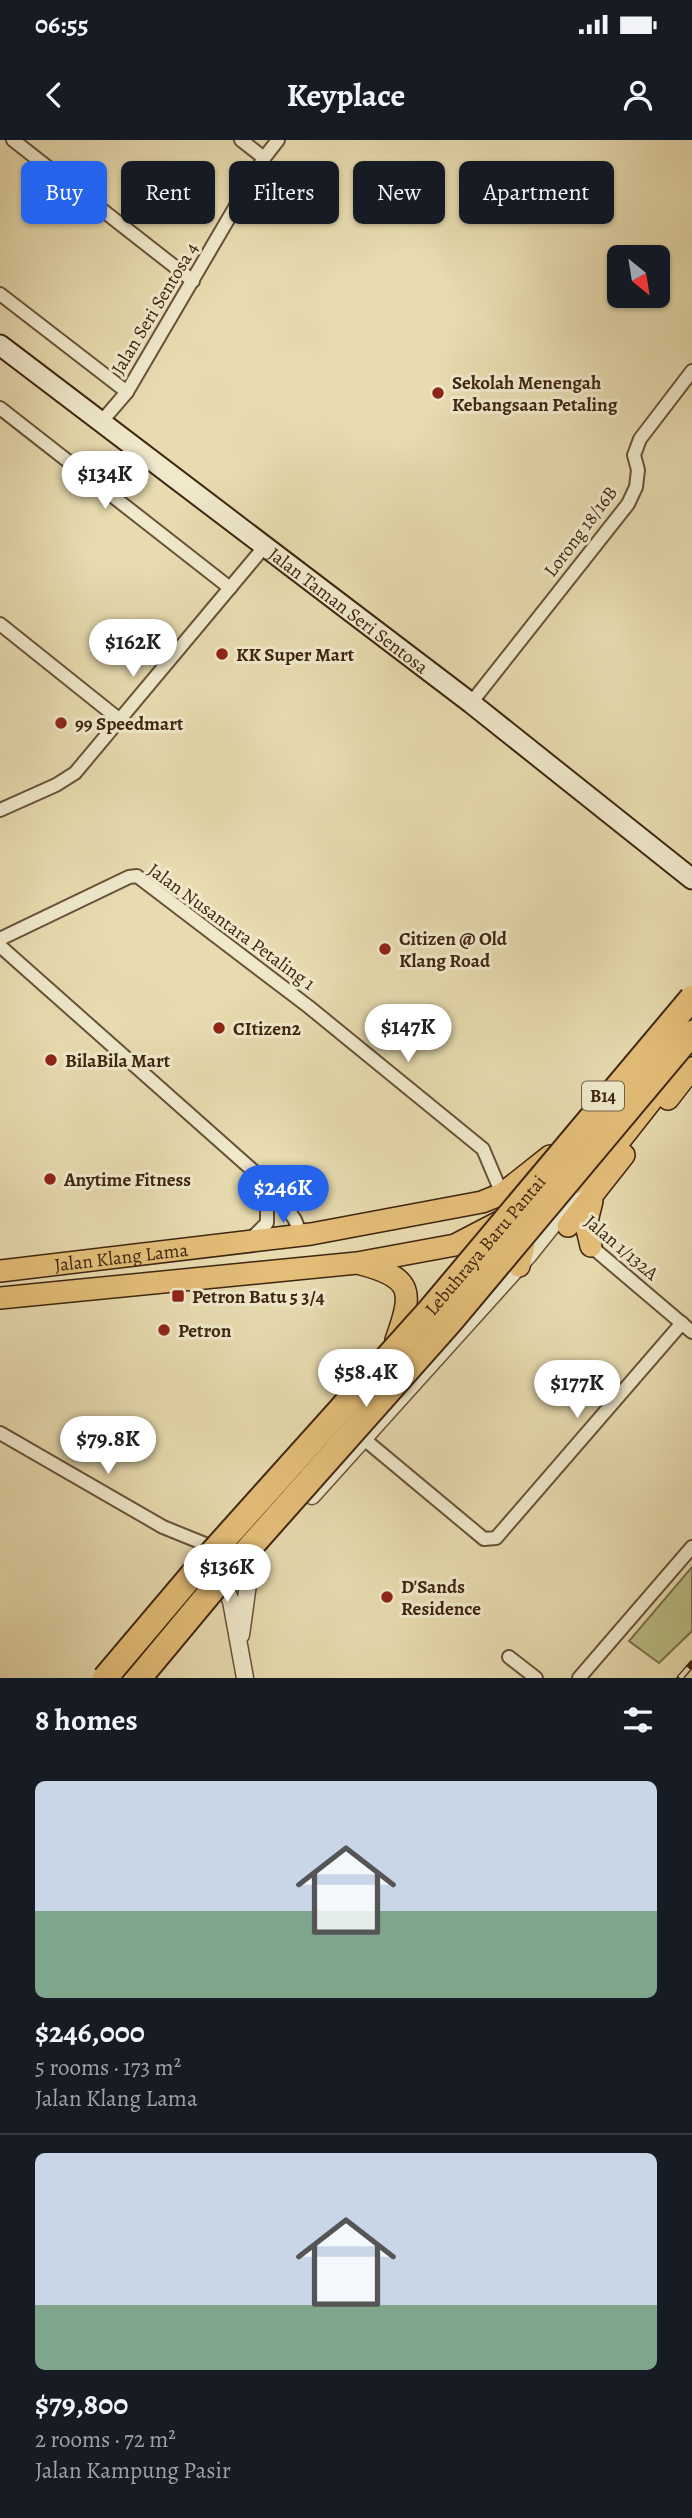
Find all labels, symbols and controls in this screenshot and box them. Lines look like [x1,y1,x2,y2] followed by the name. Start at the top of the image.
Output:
[35,7,89,42] text: 06:55
[287,73,405,117] text: Keyplace
[35,76,73,114] icon: back
[619,76,657,114] icon: person
[21,161,107,224] chip: Buy
[121,161,215,224] chip: Rent
[229,161,339,224] chip: Filters
[353,161,445,224] chip: New
[459,161,614,224] chip: Apartment
[105,237,205,379] street label: Jalan Seri Sentosa 4
[607,245,670,308] north arrow
[607,245,670,308] map controls
[452,370,618,418] place label: Sekolah Menengah Kebangsaan Petaling
[430,385,446,401] marker: Sekolah Menengah Kebangsaan Petaling
[56,452,154,511] pin: $134K
[78,458,132,489] text: $134K
[538,481,624,583] street label: Lorong 18/16B
[263,542,434,680] street label: Jalan Taman Seri Sentosa
[84,620,182,679] pin: $162K
[105,626,161,657] text: $162K
[236,642,355,668] place label: KK Super Mart
[214,646,230,662] marker: KK Super Mart
[75,711,184,737] place label: 99 Speedmart
[53,715,69,731] marker: 99 Speedmart
[142,857,321,997] street label: Jalan Nusantara Petaling 1
[399,926,508,974] place label: Citizen @ Old Klang Road
[377,941,393,957] marker: Citizen @ Old Klang Road
[359,1004,457,1064] pin: $147K
[381,1011,435,1042] text: $147K
[233,1016,301,1042] place label: CItizen2
[211,1020,227,1036] marker: CItizen2
[65,1048,171,1074] place label: BilaBila Mart
[43,1052,59,1068] marker: BilaBila Mart
[582,1082,624,1111] road number: B14
[234,1166,332,1225] pin: $246K
[63,1167,191,1193] place label: Anytime Fitness
[419,1170,552,1321] street label: Lebuhraya Baru Pantai
[42,1171,58,1187] marker: Anytime Fitness
[254,1172,312,1203] text: $246K
[579,1209,665,1287] street label: Jalan 1/132A
[53,1237,190,1278] street label: Jalan Klang Lama
[192,1284,325,1310] place label: Petron Batu 5 3/4
[170,1288,186,1304] marker: Petron Batu 5 3/4
[178,1318,232,1344] place label: Petron
[156,1322,172,1338] marker: Petron
[309,1350,423,1409] pin: $58.4K
[334,1356,398,1387] text: $58.4K
[528,1360,626,1420] pin: $177K
[550,1367,604,1398] text: $177K
[51,1416,165,1476] pin: $79.8K
[76,1423,140,1454] text: $79.8K
[178,1544,276,1604] pin: $136K
[200,1551,254,1582] text: $136K
[401,1574,481,1622] place label: D'Sands Residence
[379,1589,395,1605] marker: D'Sands Residence
[35,1700,138,1740] text: 8 homes
[619,1701,657,1739] icon: filters
[283,1827,409,1953] icon: home
[35,2012,145,2052] text: $246,000
[35,2052,181,2083] text: 5 rooms · 173 m²
[35,2083,198,2114] text: Jalan Klang Lama
[283,2199,409,2325] icon: home
[35,2384,128,2424] text: $79,800
[35,2424,176,2455] text: 2 rooms · 72 m²
[35,2455,231,2486] text: Jalan Kampung Pasir

